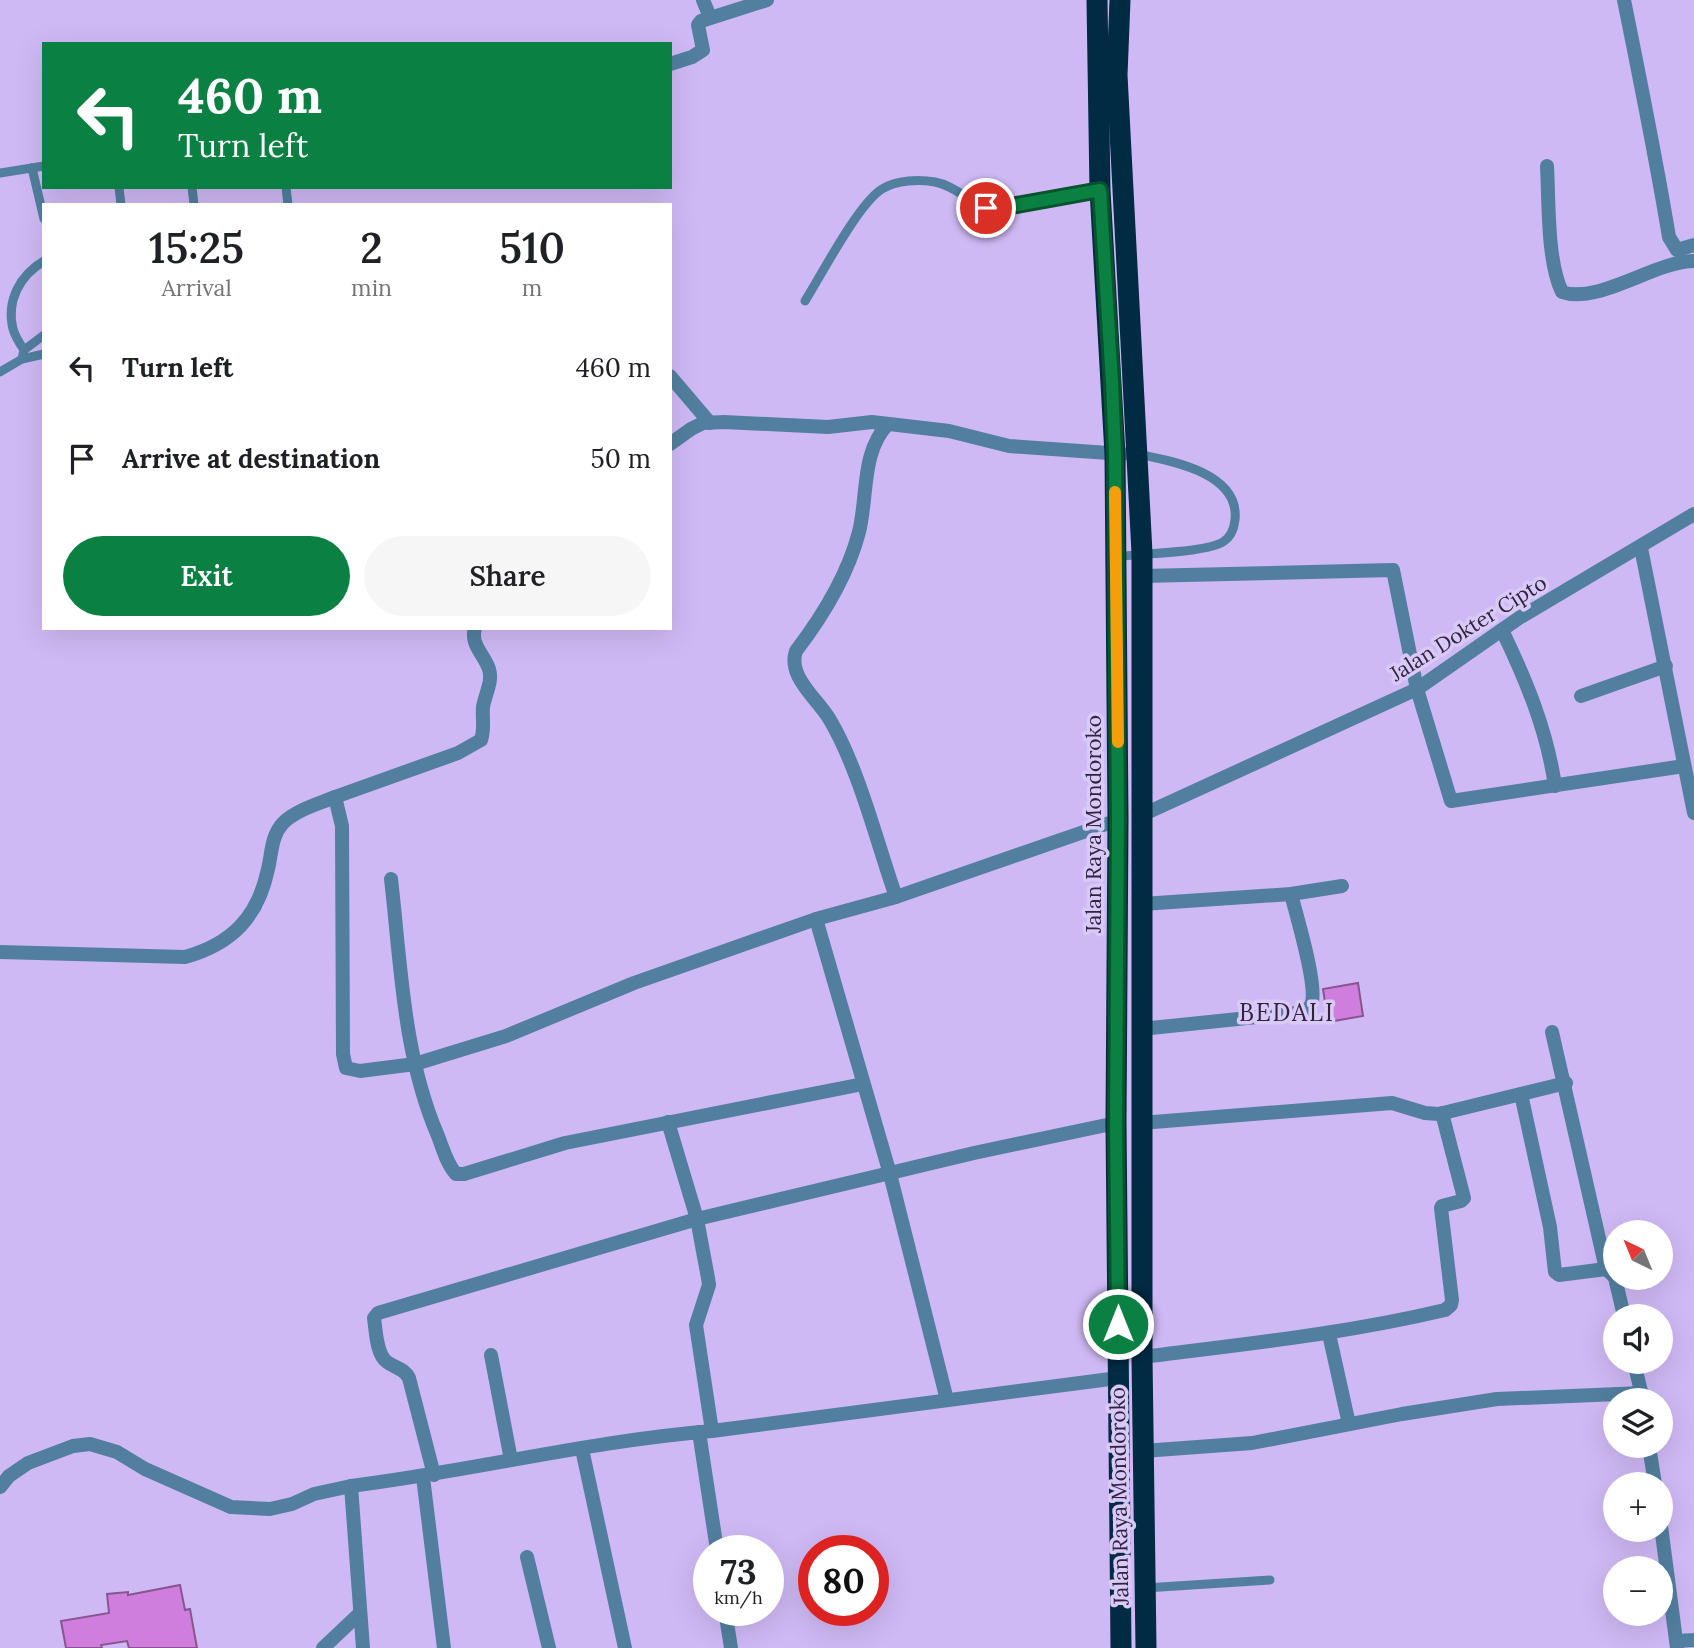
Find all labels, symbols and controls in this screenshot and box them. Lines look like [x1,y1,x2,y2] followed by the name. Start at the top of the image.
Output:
[178,64,322,126] text: 460 m
[63,70,154,161] icon: left
[178,125,308,166] text: Turn left
[956,178,1016,238] pin
[967,189,1005,227] icon: arrive
[149,221,244,275] text: 15:25
[360,221,383,275] text: 2
[499,221,565,275] text: 510
[161,273,232,302] text: Arrival
[351,273,392,302] text: min
[522,273,542,302] text: m
[63,349,101,387] icon: left
[122,351,233,384] text: Turn left
[576,351,651,384] text: 460 m
[63,440,101,478] icon: arrive
[122,442,380,475] text: Arrive at destination
[591,442,651,475] text: 50 m
[63,536,350,616] button: Exit
[364,536,651,616] button: Share
[1384,569,1551,688] street label: Jalan Dokter Cipto
[1080,715,1107,934] street label: Jalan Raya Mondoroko
[1239,997,1335,1028] district label: BEDALI
[1603,1220,1673,1290] north arrow
[1603,1220,1673,1626] map controls
[1081,1287,1155,1361] position arrow
[1603,1304,1673,1374] button: sound
[1104,1387,1134,1606] street label: Jalan Raya Mondoroko
[1603,1388,1673,1458] button: layers
[1603,1472,1673,1542] button: +
[798,1535,889,1626] speed limit sign: 80
[720,1549,757,1594] text: 73
[1603,1556,1673,1626] button: −
[714,1586,763,1609] text: km/h

